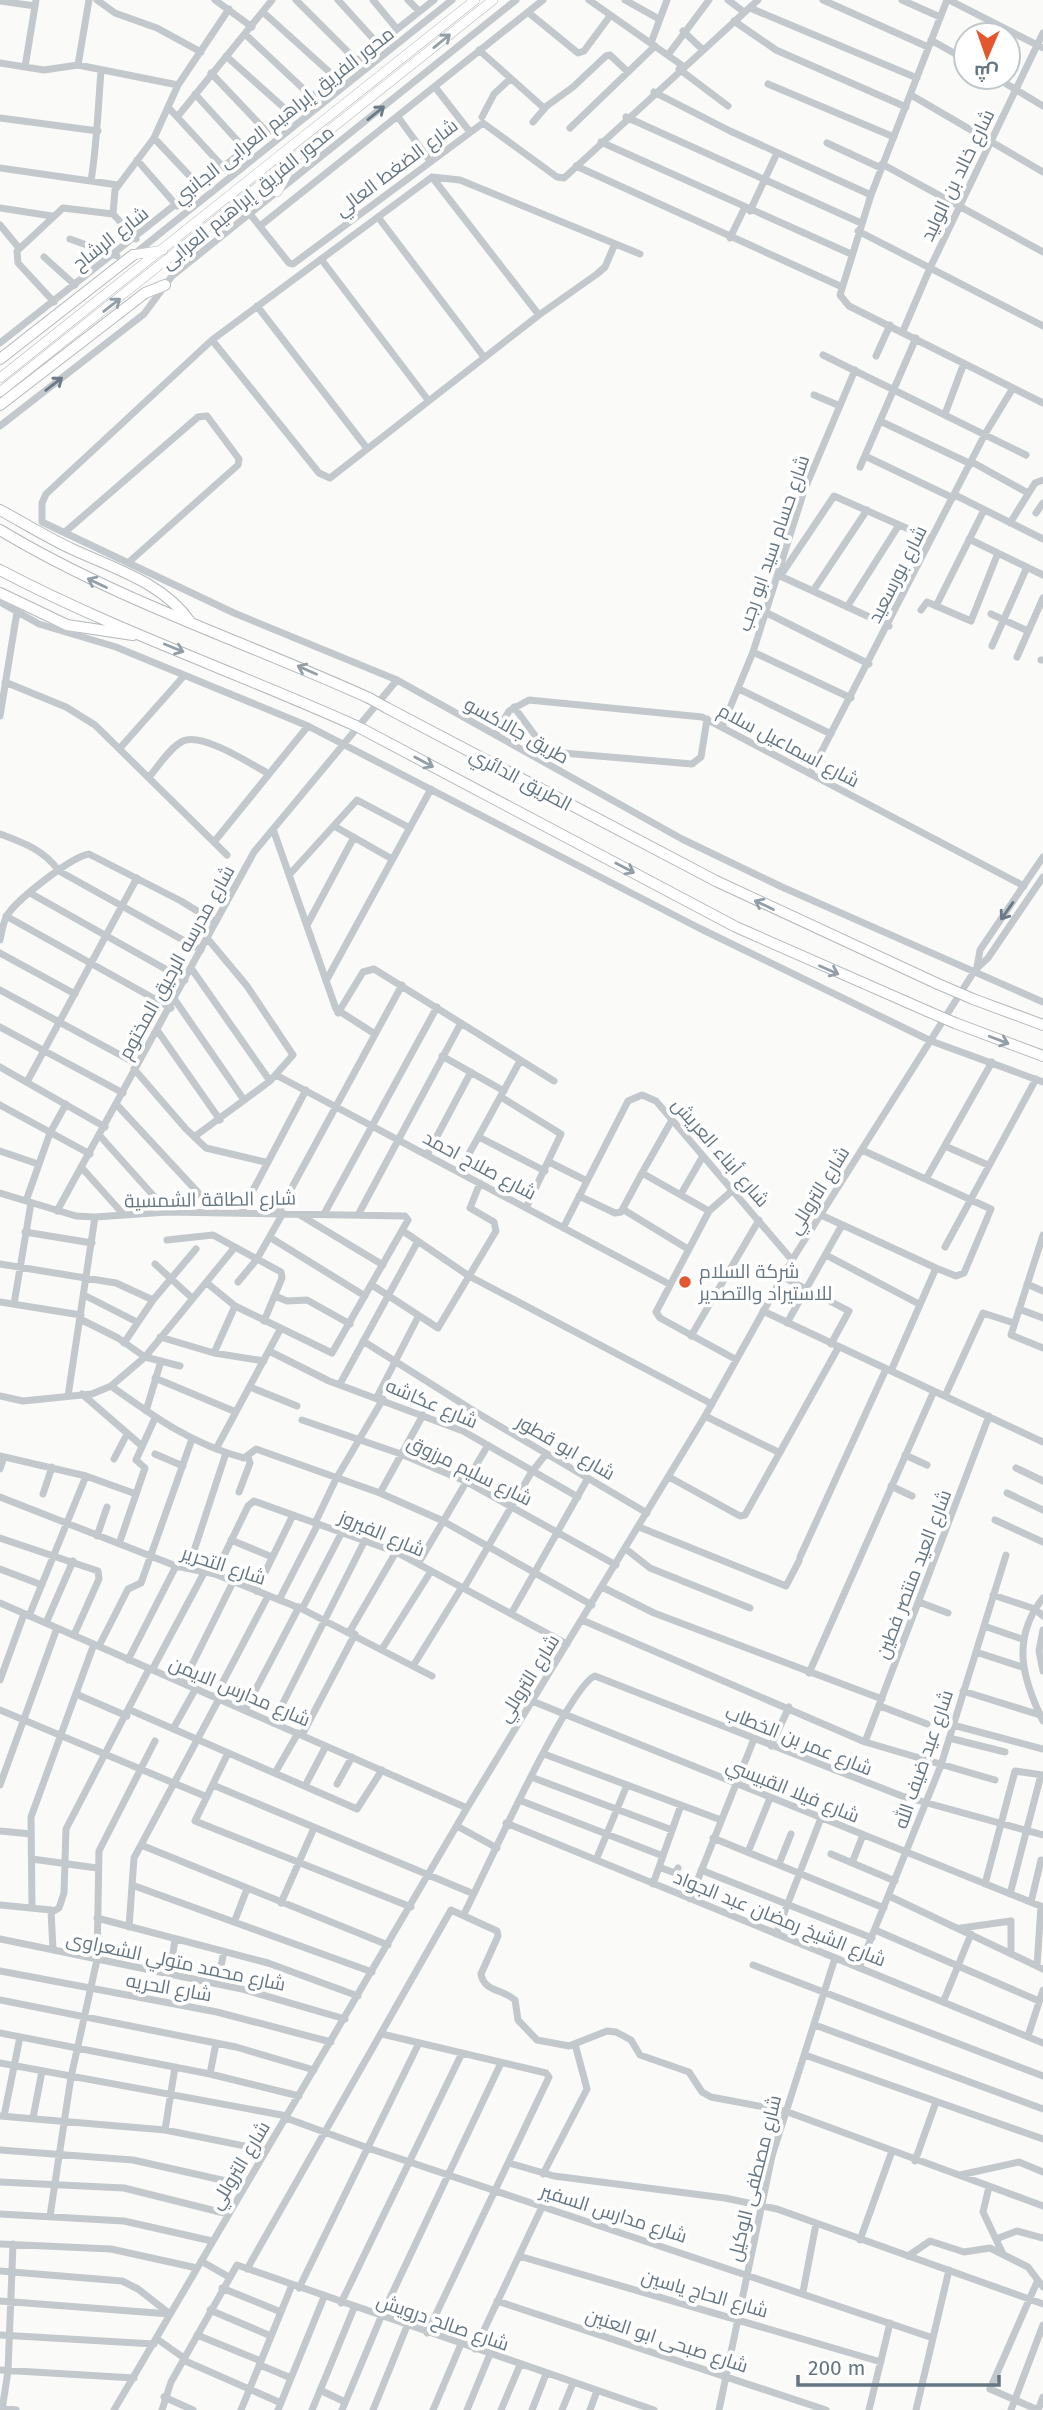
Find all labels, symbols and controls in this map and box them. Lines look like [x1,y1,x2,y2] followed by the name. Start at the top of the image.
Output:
[952,21,1022,91] north arrow
[168,22,398,208] street label: محور الفريق إبراهيم العرابى الجانبي
[433,33,451,48] one-way arrow
[974,61,999,84] text: ش
[367,105,385,120] one-way arrow
[916,105,1001,246] street label: شارع خالد بن الوليد
[330,114,464,224] street label: شارع الضغط العالي
[156,120,338,274] street label: محور الفريق إبراهيم العرابى
[68,202,154,277] street label: شارع الرشاح
[102,298,120,313] one-way arrow
[44,377,62,392] one-way arrow
[732,452,816,635] street label: شارع حسام سيد ابو رجب
[863,522,934,628] street label: شارع بورسعيد
[87,575,108,589] one-way arrow
[162,643,184,656] one-way arrow
[297,663,318,676] one-way arrow
[460,692,573,770] street label: طريق جالاكسو
[713,699,863,794] street label: شارع اسماعيل سلام
[464,743,576,819] street label: الطريق الدائري
[414,755,434,769] one-way arrow
[113,861,241,1064] street label: شارع مدرسه الرحيق المختوم
[615,862,635,876] one-way arrow
[754,897,775,911] one-way arrow
[1000,901,1014,920] one-way arrow
[818,964,839,977] one-way arrow
[988,1035,1010,1047] one-way arrow
[665,1093,774,1213] street label: شارع أبناء العريش
[418,1126,540,1207] street label: شارع صلاح احمد
[782,1142,857,1240] street label: شارع التروللي
[124,1187,296,1214] street label: شارع الطاقة الشمسية
[698,1260,832,1305] place label: شركة السلام للاستيراد والتصدير
[677,1274,693,1290] marker: شركة السلام للاستيراد والتصدير
[381,1374,481,1435] street label: شارع عكاشه
[511,1410,619,1487] street label: شارع ابو قطور
[403,1430,536,1512] street label: شارع سليم مرزوق
[871,1486,958,1663] street label: شارع العيد منتصر فطين
[334,1505,428,1564] street label: شارع الفيروز
[177,1541,269,1592] street label: شارع التحرير
[492,1630,567,1728] street label: شارع التروللي
[165,1651,314,1733] street label: شارع مدارس الايمن
[888,1686,960,1832] street label: شارع عيد ضيف الله
[721,1700,876,1782] street label: شارع عمر بن الخطاب
[722,1753,863,1830] street label: شارع فيلا القبيسي
[670,1865,889,1973] street label: شارع الشيخ رمضان عبد الجواد
[63,1927,288,1999] street label: شارع محمد متولي الشعراوى
[124,1969,214,2008] street label: شارع الحريه
[723,2093,788,2264] street label: شارع مصطفى الوكيل
[204,2117,277,2215] street label: شارع التروللي
[536,2179,690,2250] street label: شارع مدارس السفير
[638,2264,771,2324] street label: شارع الحاج ياسين
[373,2289,512,2358] street label: شارع صالح درويش
[582,2303,751,2379] street label: شارع صبحى ابو العنين
[798,2344,999,2388] scale bar
[808,2355,865,2381] text: 200 m

